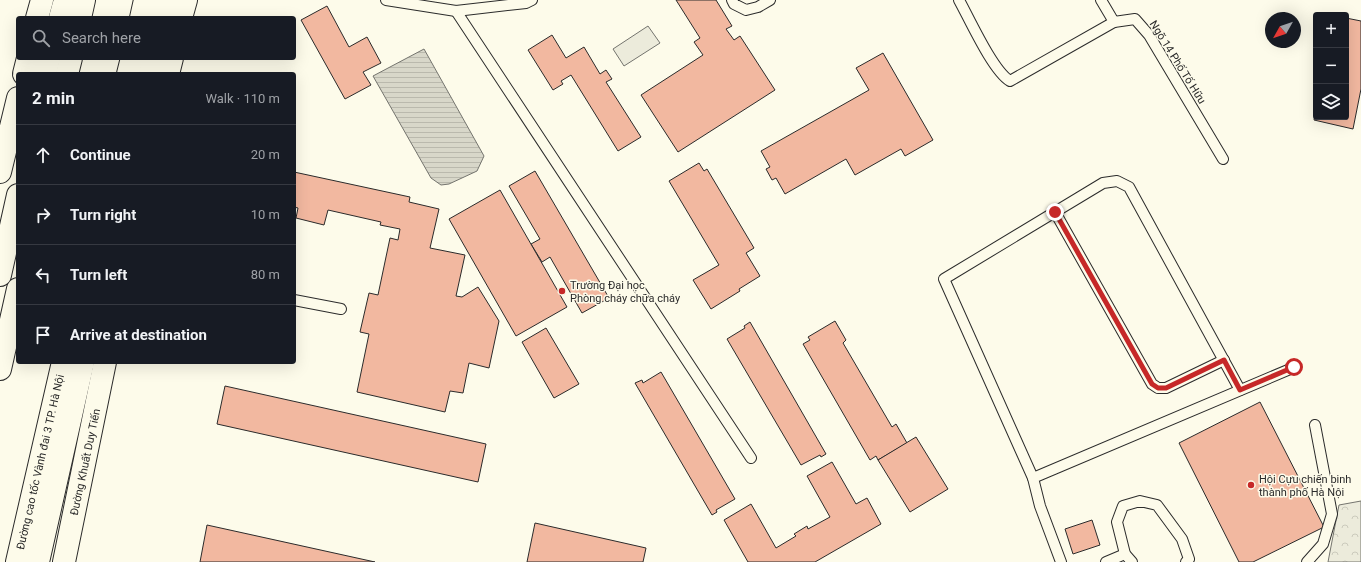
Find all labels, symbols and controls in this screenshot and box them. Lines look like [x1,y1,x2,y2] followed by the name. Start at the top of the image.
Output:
[1265,12,1301,48] north arrow
[1313,12,1349,120] map controls
[1313,12,1349,48] button: +
[16,16,296,60] search box
[1147,18,1208,106] street label: Ngõ 14 Phố Tố Hữu
[30,27,52,49] icon: search
[62,29,141,47] text: Search here
[1313,48,1349,84] button: −
[1313,84,1349,120] button: layers
[32,88,75,108] text: 2 min
[205,91,280,106] text: Walk · 110 m
[32,144,54,166] icon: ahead
[70,146,131,164] text: Continue
[251,147,280,162] text: 20 m
[1046,203,1064,221] route end
[32,204,54,226] icon: right
[70,206,136,224] text: Turn right
[251,207,280,222] text: 10 m
[32,264,54,286] icon: left
[70,266,127,284] text: Turn left
[251,267,280,282] text: 80 m
[570,279,681,305] place label: Trường Đại học Phòng cháy chữa cháy
[557,286,567,296] marker: Trường Đại học Phòng cháy chữa cháy
[32,324,54,346] icon: arrive
[70,326,207,344] text: Arrive at destination
[1285,358,1303,376] route start
[14,373,67,551] street label: Đường cao tốc Vành đai 3 TP. Hà Nội
[68,407,103,517] street label: Đường Khuất Duy Tiến
[1259,473,1351,499] place label: Hội Cựu chiến binh thành phố Hà Nội
[1246,480,1256,490] marker: Hội Cựu chiến binh thành phố Hà Nội

